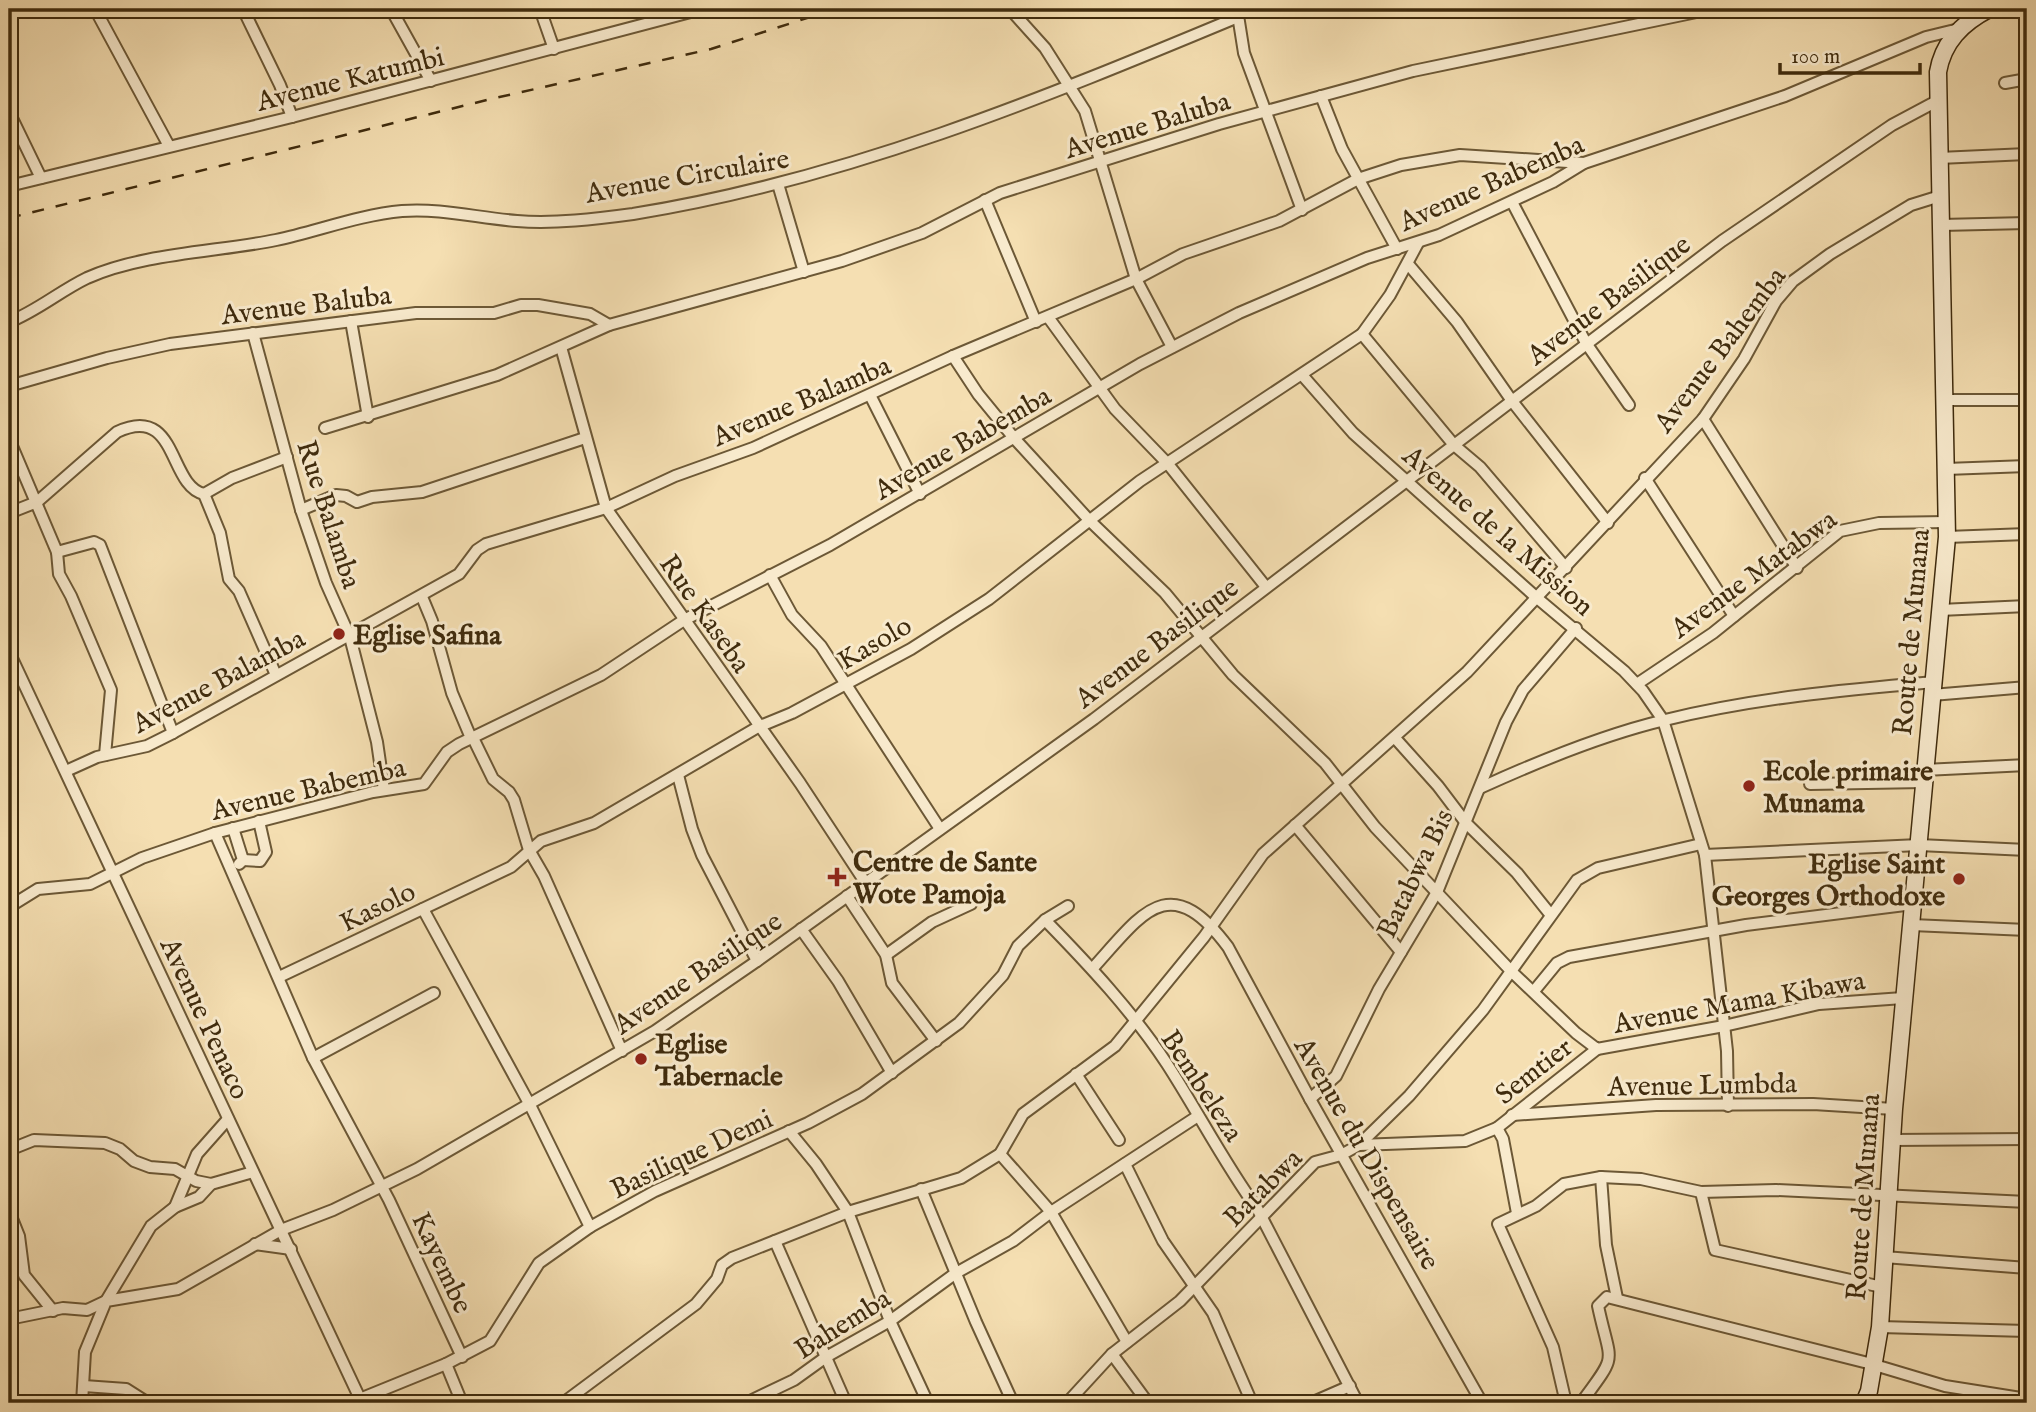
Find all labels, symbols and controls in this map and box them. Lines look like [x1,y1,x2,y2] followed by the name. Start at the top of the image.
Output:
[1780,32,1920,76] scale bar
[252,40,448,121] street label: Avenue Katumbi
[1791,44,1840,71] text: 100 m
[1060,84,1236,168] street label: Avenue Baluba
[1393,128,1591,241] street label: Avenue Babemba
[582,142,792,213] street label: Avenue Circulaire
[1520,228,1698,375] street label: Avenue Basilique
[1647,260,1795,441] street label: Avenue Bahemba
[218,279,394,334] street label: Avenue Baluba
[706,349,897,456] street label: Avenue Balamba
[868,379,1059,510] street label: Avenue Babemba
[287,436,368,594] street label: Rue Balamba
[1394,439,1600,625] street label: Avenue de la Mission
[1664,502,1845,648] street label: Avenue Matabwa
[1886,526,1939,737] street label: Route de Munana
[650,548,758,681] street label: Rue Kaseba
[1068,571,1246,718] street label: Avenue Basilique
[832,609,919,679] street label: Kasolo
[353,619,502,654] place label: Eglise Safina
[126,622,312,743] street label: Avenue Balamba
[331,626,347,642] marker: Eglise Safina
[207,751,410,830] street label: Avenue Babemba
[1763,755,1933,822] place label: Ecole primaire Munama
[1741,778,1757,794] marker: Ecole primaire Munama
[1370,804,1463,944] street label: Batabwa Bis
[852,846,1037,913] place label: Centre de Sante Wote Pamoja
[1712,848,1945,915] place label: Eglise Saint Georges Orthodoxe
[827,867,847,887] marker: Centre de Sante Wote Pamoja
[1951,871,1967,887] marker: Eglise Saint Georges Orthodoxe
[335,875,422,941] street label: Kasolo
[607,905,790,1044] street label: Avenue Basilique
[151,932,256,1106] street label: Avenue Penaco
[1610,964,1869,1043] street label: Avenue Mama Kibawa
[1152,1024,1250,1150] street label: Bembeleza
[654,1028,783,1095] place label: Eglise Tabernacle
[1285,1031,1447,1277] street label: Avenue du Dispensaire
[1489,1031,1580,1113] street label: Semtier
[633,1051,649,1067] marker: Eglise Tabernacle
[1606,1067,1798,1106] street label: Avenue Lumbda
[1840,1091,1889,1302] street label: Route de Munana
[605,1102,779,1208] street label: Basilique Demi
[1217,1141,1311,1236] street label: Batabwa
[402,1207,479,1319] street label: Kayembe
[789,1281,899,1368] street label: Bahemba

